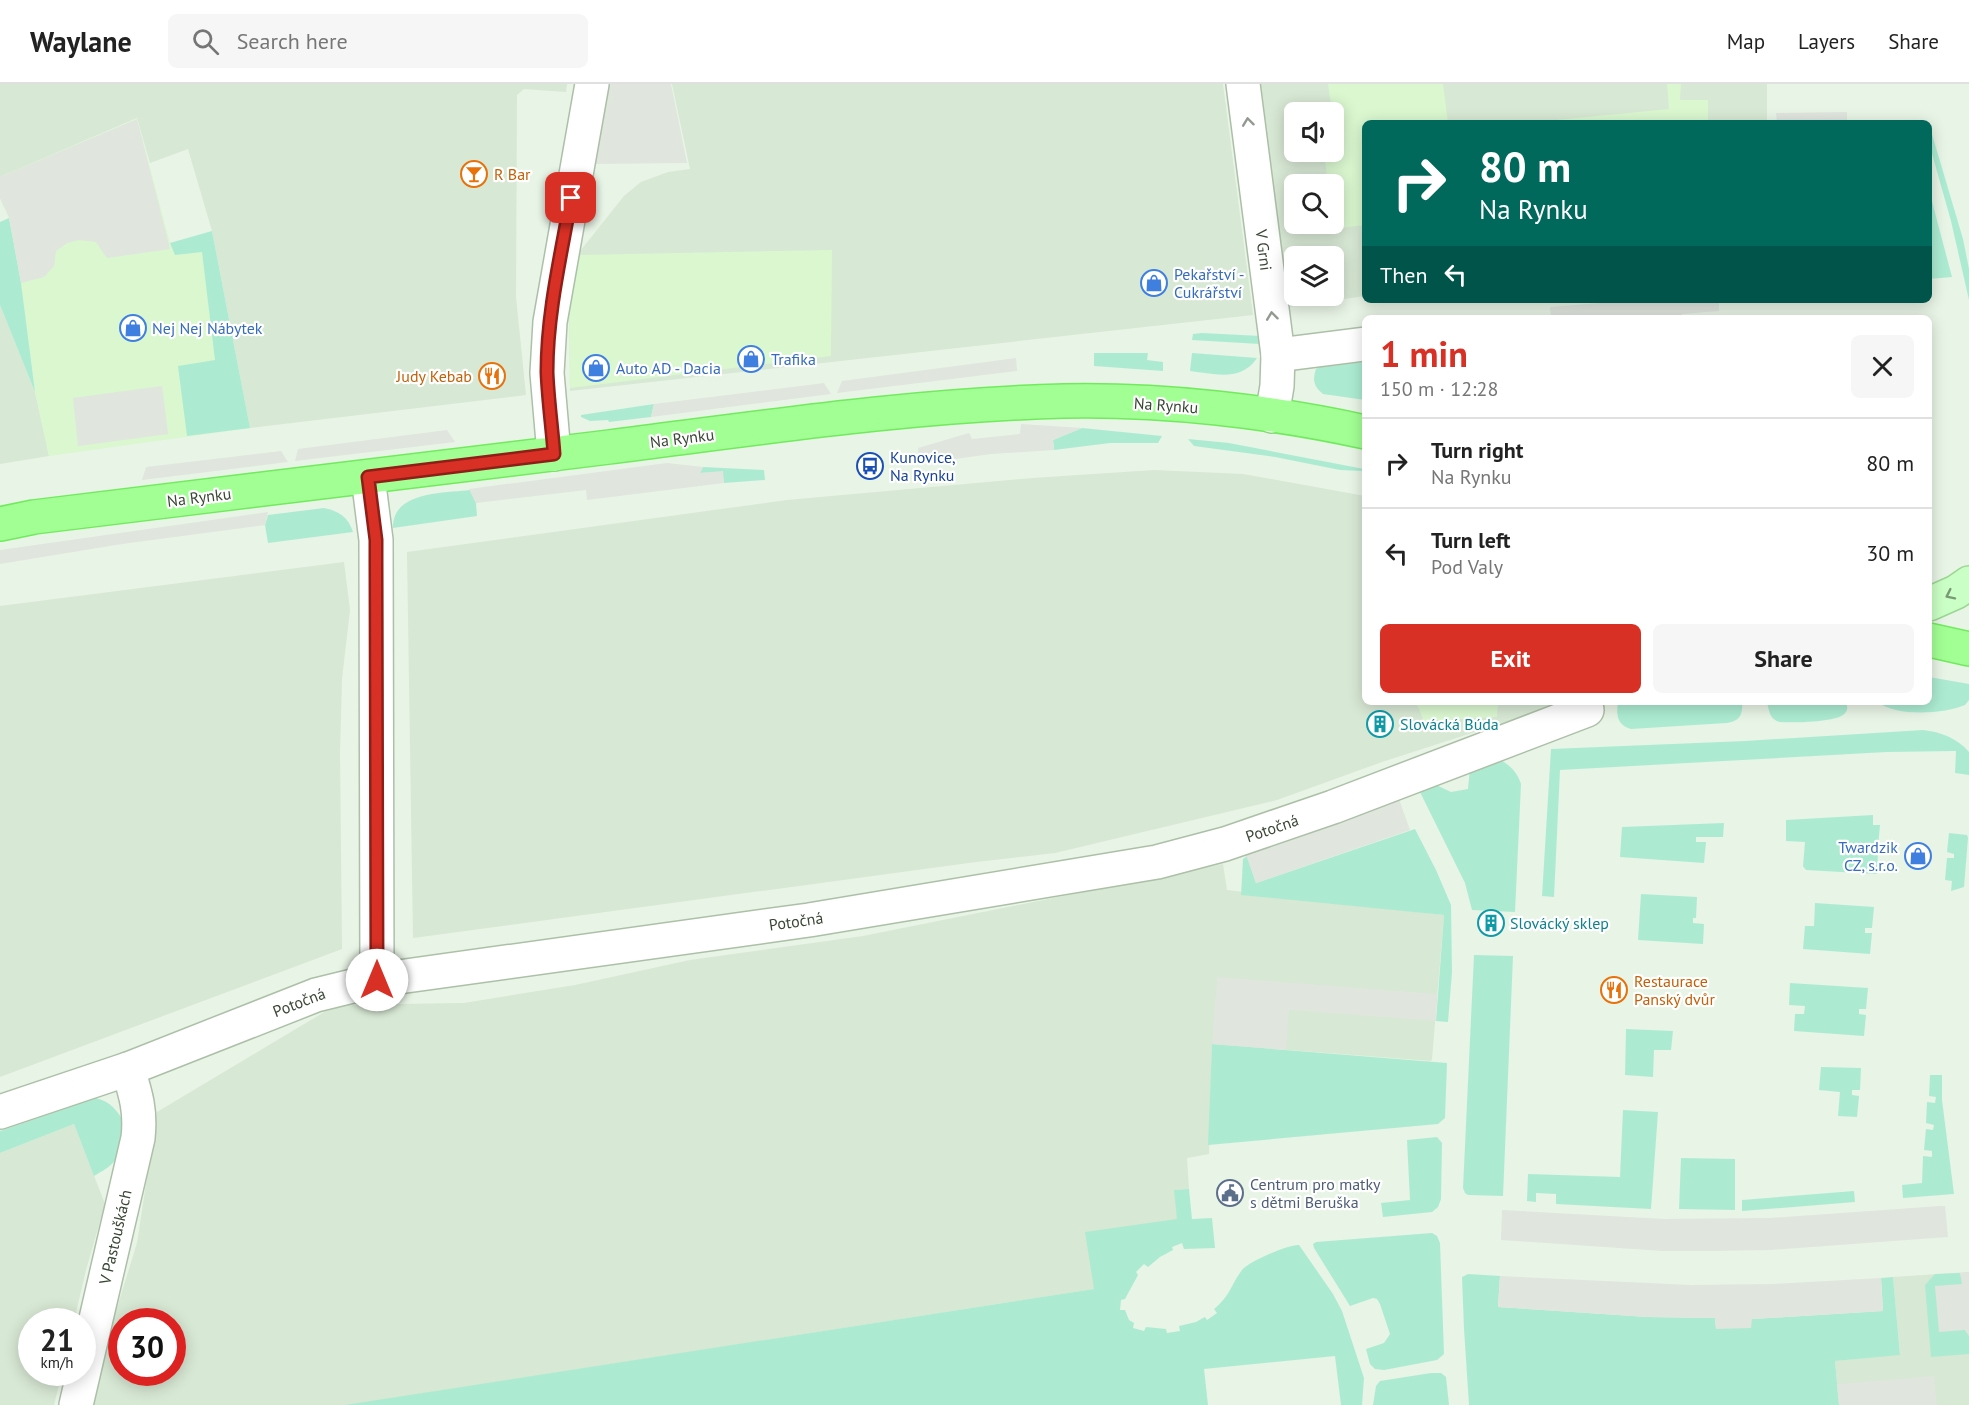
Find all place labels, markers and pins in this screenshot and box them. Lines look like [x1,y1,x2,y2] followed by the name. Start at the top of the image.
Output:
[459,159,489,189] bar icon: R Bar
[494,164,531,184] place label: R Bar
[545,172,596,223] pin
[1174,264,1244,302] place label: Pekařství - Cukrářství
[1139,268,1169,298] shop icon: Pekařství - Cukrářství
[118,313,148,343] shop icon: Nej Nej Nábytek
[152,318,263,338] place label: Nej Nej Nábytek
[736,344,766,374] shop icon: Trafika
[771,349,816,369] place label: Trafika
[581,353,611,383] shop icon: Auto AD - Dacia
[616,358,721,378] place label: Auto AD - Dacia
[477,361,507,391] restaurant icon: Judy Kebab
[396,366,472,386] place label: Judy Kebab
[890,447,956,485] place label: Kunovice, Na Rynku
[855,451,885,481] bus stop icon: Kunovice, Na Rynku
[1365,709,1395,739] building icon: Slovácká Búda
[1400,714,1499,734] place label: Slovácká Búda
[1838,837,1898,875] place label: Twardzik CZ, s.r.o.
[1903,841,1933,871] shop icon: Twardzik CZ, s.r.o.
[1476,908,1506,938] building icon: Slovácký sklep
[1510,913,1609,933] place label: Slovácký sklep
[1634,971,1715,1009] place label: Restaurace Panský dvůr
[1599,975,1629,1005] restaurant icon: Restaurace Panský dvůr
[1250,1174,1381,1212] place label: Centrum pro matky s dětmi Beruška
[1215,1178,1245,1208] public building icon: Centrum pro matky s dětmi Beruška

